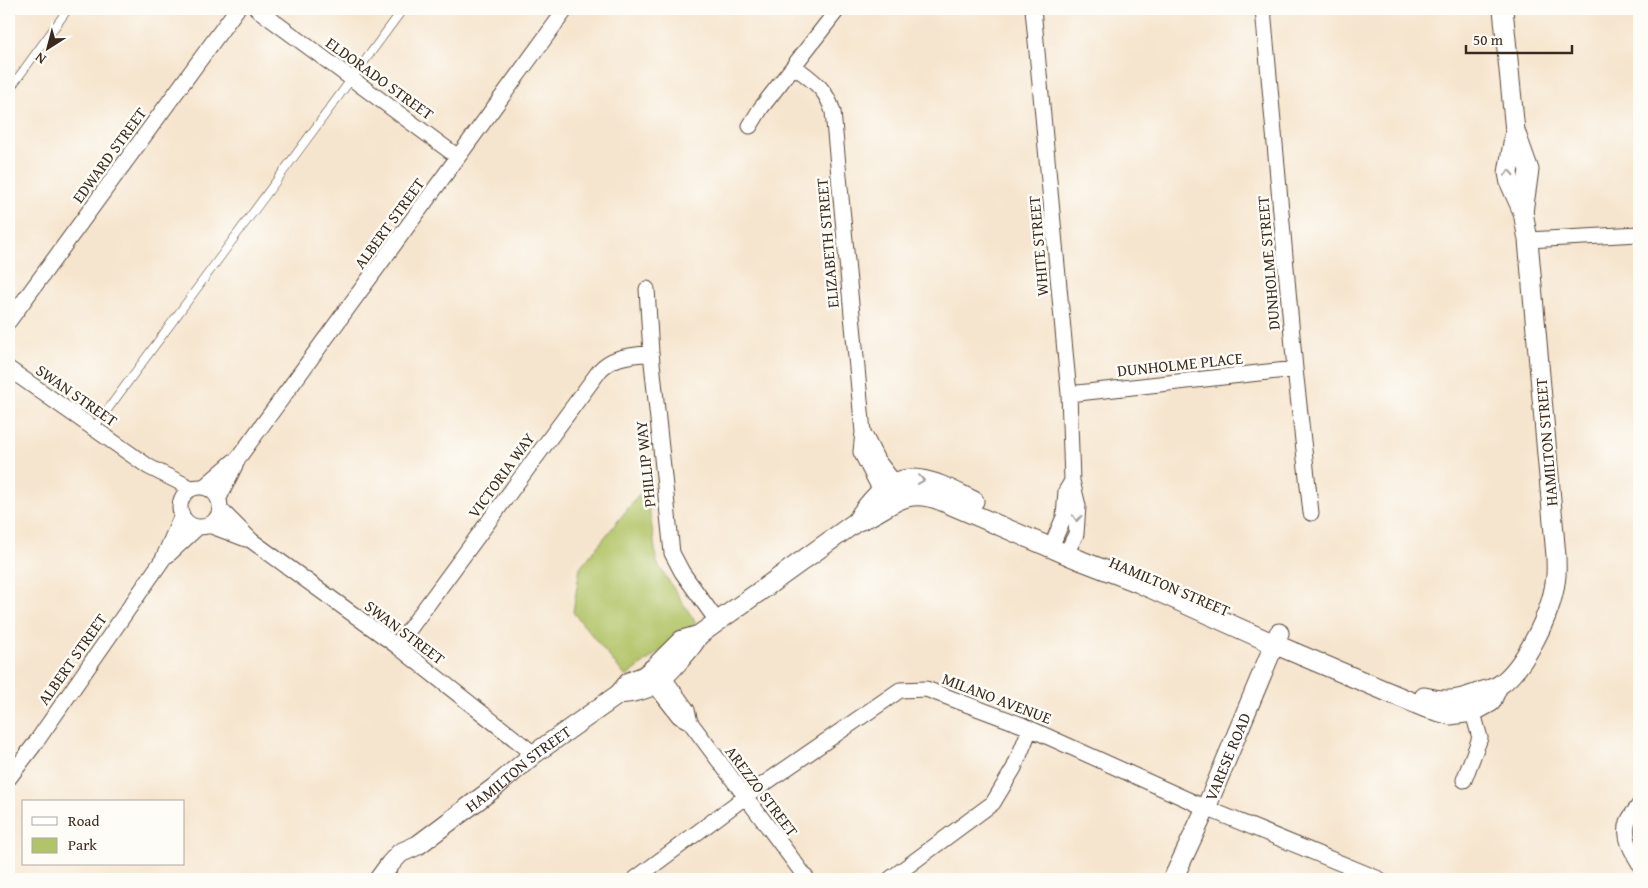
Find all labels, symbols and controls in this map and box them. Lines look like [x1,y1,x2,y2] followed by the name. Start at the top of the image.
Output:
[22,22,72,72] north arrow
[1466,22,1572,54] scale bar
[1473,29,1504,50] text: 50 m
[321,31,439,125] street label: ELDORADO STREET
[30,47,50,69] text: N
[66,102,152,208] street label: EDWARD STREET
[1504,168,1515,176] one-way arrow
[348,173,430,273] street label: ALBERT STREET
[809,177,845,309] street label: ELIZABETH STREET
[1022,195,1054,297] street label: WHITE STREET
[1250,195,1286,331] street label: DUNHOLME STREET
[1116,345,1244,383] street label: DUNHOLME PLACE
[31,358,123,432] street label: SWAN STREET
[1528,377,1564,507] street label: HAMILTON STREET
[628,419,661,509] street label: PHILLIP WAY
[462,427,540,523] street label: VICTORIA WAY
[918,474,926,485] one-way arrow
[1072,514,1083,522] one-way arrow
[1106,550,1234,622] street label: HAMILTON STREET
[360,594,450,670] street label: SWAN STREET
[31,608,113,710] street label: ALBERT STREET
[939,666,1055,730] street label: MILANO AVENUE
[1198,709,1257,804] street label: VARESE ROAD
[460,719,576,818] street label: HAMILTON STREET
[720,741,804,842] street label: AREZZO STREET
[22,800,185,866] legend
[68,810,99,831] text: Road
[68,834,97,855] text: Park

